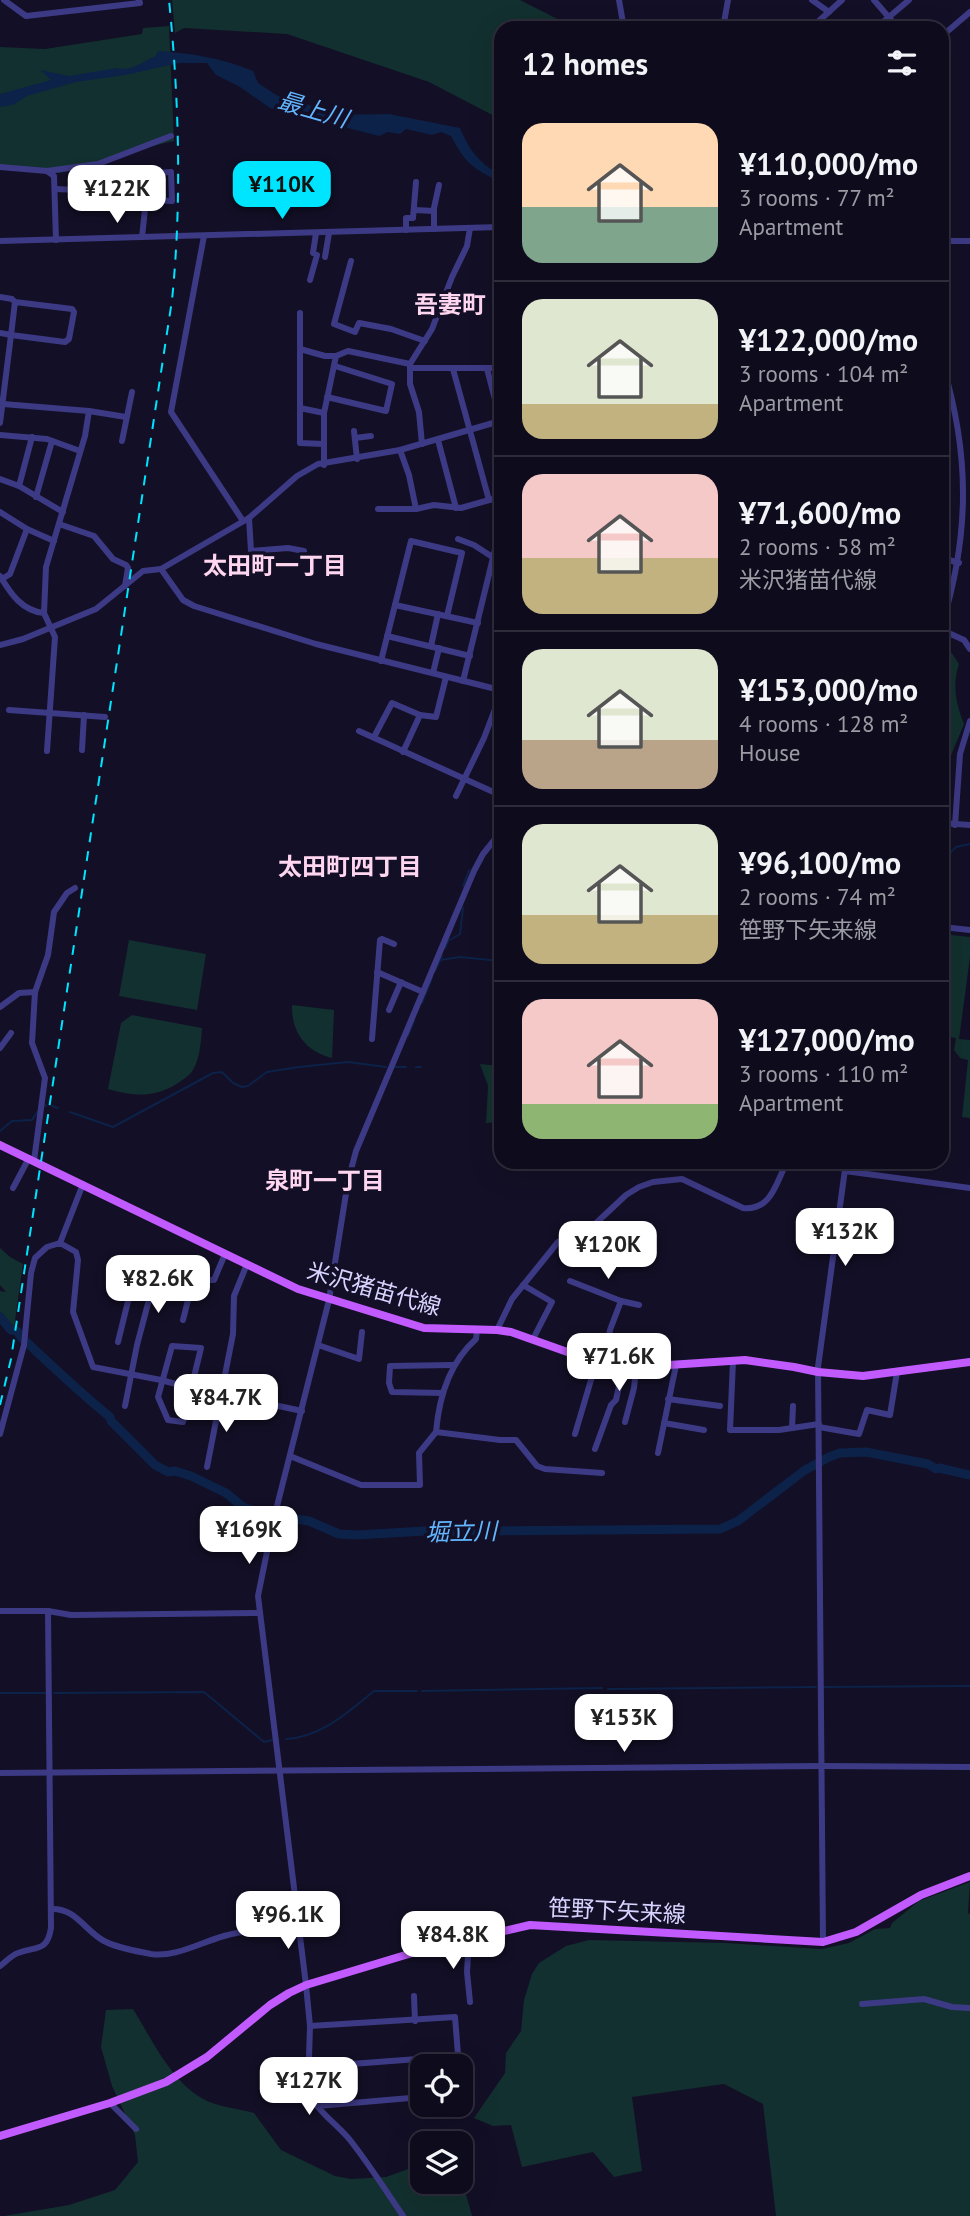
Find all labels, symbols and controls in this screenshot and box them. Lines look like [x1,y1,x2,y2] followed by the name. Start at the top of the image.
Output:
[522,44,648,83] text: 12 homes
[883,44,921,82] icon: filters
[274,85,355,135] water label: 最上川
[739,144,918,183] text: ¥110,000/mo
[578,151,662,235] icon: home
[233,162,331,221] pin: ¥110K
[68,166,166,225] pin: ¥122K
[249,169,315,198] text: ¥110K
[84,173,150,202] text: ¥122K
[739,183,895,212] text: 3 rooms · 77 m²
[739,212,843,241] text: Apartment
[414,289,486,320] district label: 吾妻町
[739,320,918,359] text: ¥122,000/mo
[578,327,662,411] icon: home
[739,359,908,388] text: 3 rooms · 104 m²
[739,388,843,417] text: Apartment
[739,493,901,532] text: ¥71,600/mo
[578,502,662,586] icon: home
[739,532,896,561] text: 2 rooms · 58 m²
[203,550,347,581] district label: 太田町一丁目
[739,565,877,594] text: 米沢猪苗代線
[739,670,918,709] text: ¥153,000/mo
[578,677,662,761] icon: home
[739,709,908,738] text: 4 rooms · 128 m²
[739,738,801,767] text: House
[739,843,901,882] text: ¥96,100/mo
[278,851,422,882] district label: 太田町四丁目
[578,852,662,936] icon: home
[739,882,896,911] text: 2 rooms · 74 m²
[739,915,877,944] text: 笹野下矢来線
[739,1020,915,1059] text: ¥127,000/mo
[578,1027,662,1111] icon: home
[739,1059,908,1088] text: 3 rooms · 110 m²
[739,1088,843,1117] text: Apartment
[265,1165,385,1196] district label: 泉町一丁目
[796,1208,894,1268] pin: ¥132K
[812,1216,878,1245] text: ¥132K
[559,1222,657,1281] pin: ¥120K
[575,1229,641,1258] text: ¥120K
[101,1256,215,1315] pin: ¥82.6K
[304,1256,444,1321] street label: 米沢猪苗代線
[122,1263,194,1292] text: ¥82.6K
[562,1334,676,1393] pin: ¥71.6K
[583,1341,655,1370] text: ¥71.6K
[169,1374,283,1434] pin: ¥84.7K
[190,1382,262,1411] text: ¥84.7K
[200,1506,298,1566] pin: ¥169K
[216,1514,282,1543] text: ¥169K
[425,1515,500,1548] water label: 堀立川
[575,1694,673,1754] pin: ¥153K
[591,1702,657,1731] text: ¥153K
[231,1892,345,1951] pin: ¥96.1K
[547,1892,687,1929] street label: 笹野下矢来線
[252,1899,324,1928] text: ¥96.1K
[396,1912,510,1971] pin: ¥84.8K
[417,1919,489,1948] text: ¥84.8K
[410,2054,473,2194] map controls
[410,2054,473,2117] button: locate
[260,2058,358,2117] pin: ¥127K
[276,2065,342,2094] text: ¥127K
[410,2131,473,2194] button: layers

